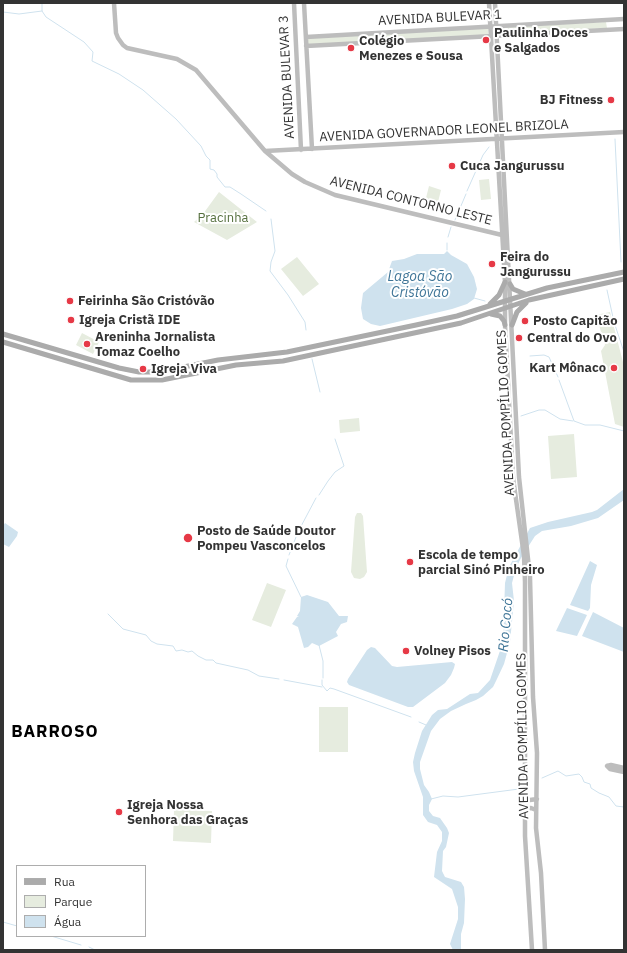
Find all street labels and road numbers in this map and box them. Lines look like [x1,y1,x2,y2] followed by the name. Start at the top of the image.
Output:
[378,7,502,29] street label: AVENIDA BULEVAR 1
[276,15,298,139] street label: AVENIDA BULEVAR 3
[319,117,569,145] street label: AVENIDA GOVERNADOR LEONEL BRIZOLA
[328,173,494,229] street label: AVENIDA CONTORNO LESTE
[494,330,518,496] street label: AVENIDA POMPÍLIO GOMES
[514,653,532,819] street label: AVENIDA POMPÍLIO GOMES

